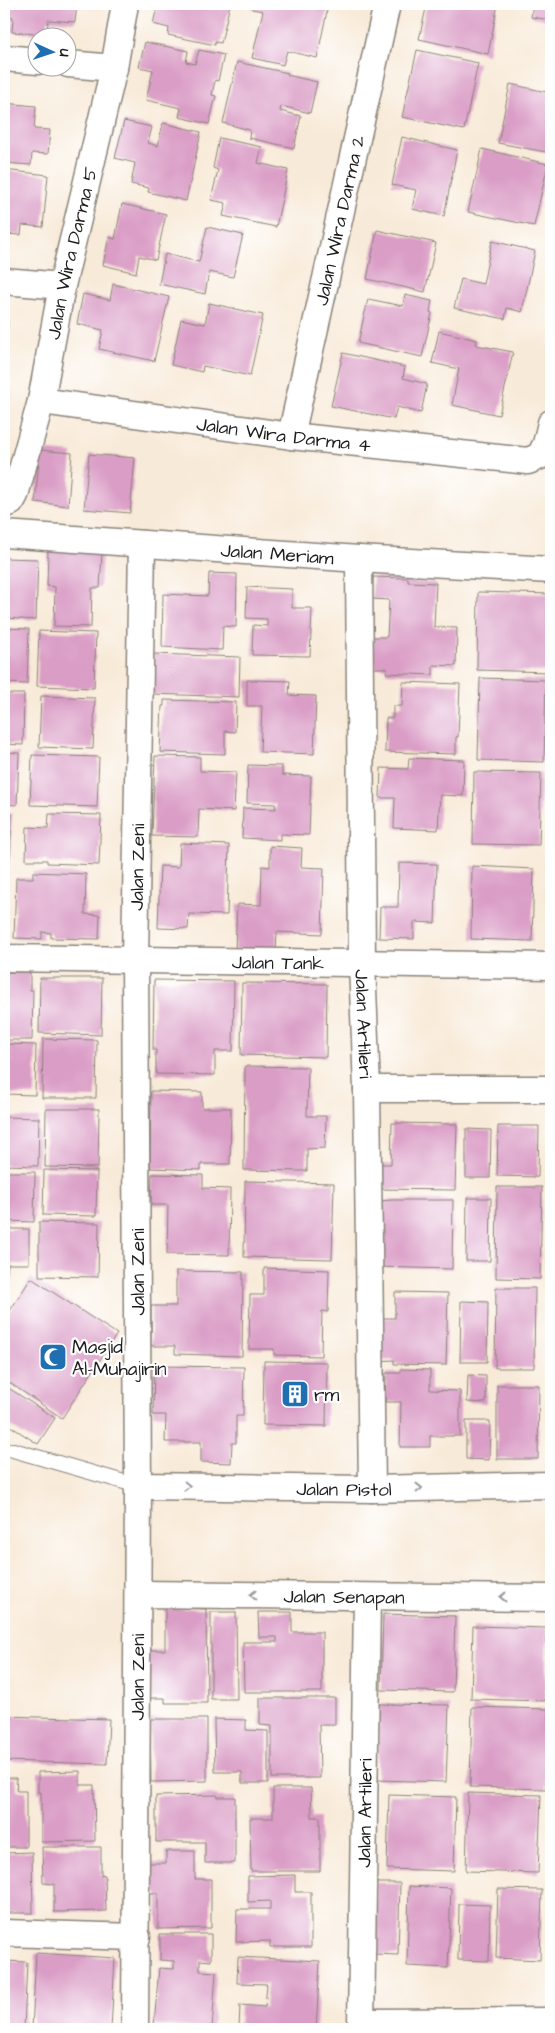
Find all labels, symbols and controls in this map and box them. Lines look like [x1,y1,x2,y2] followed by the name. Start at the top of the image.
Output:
[28,28,78,78] north arrow
[54,48,74,57] text: U
[308,133,372,308] street label: Jalan Wira Darma 2
[40,164,105,342] street label: Jalan Wira Darma 5
[195,411,372,459] street label: Jalan Wira Darma 4
[220,537,335,572] street label: Jalan Meriam
[124,823,152,911] street label: Jalan Zeni
[232,949,325,978] street label: Jalan Tank
[347,969,379,1079] street label: Jalan Artileri
[125,1228,152,1316] street label: Jalan Zeni
[72,1334,167,1383] place label: Masjid Al-Muhajirin
[38,1342,68,1372] mosque icon: Masjid Al-Muhajirin
[280,1379,310,1409] building icon: rm
[314,1382,339,1409] place label: rm
[296,1476,392,1504] street label: Jalan Pistol
[183,1481,191,1491] one-way arrow
[416,1483,423,1493] one-way arrow
[283,1583,405,1612] street label: Jalan Senapan
[248,1590,256,1600] one-way arrow
[498,1592,506,1602] one-way arrow
[125,1633,152,1721] street label: Jalan Zeni
[351,1758,380,1868] street label: Jalan Artileri

